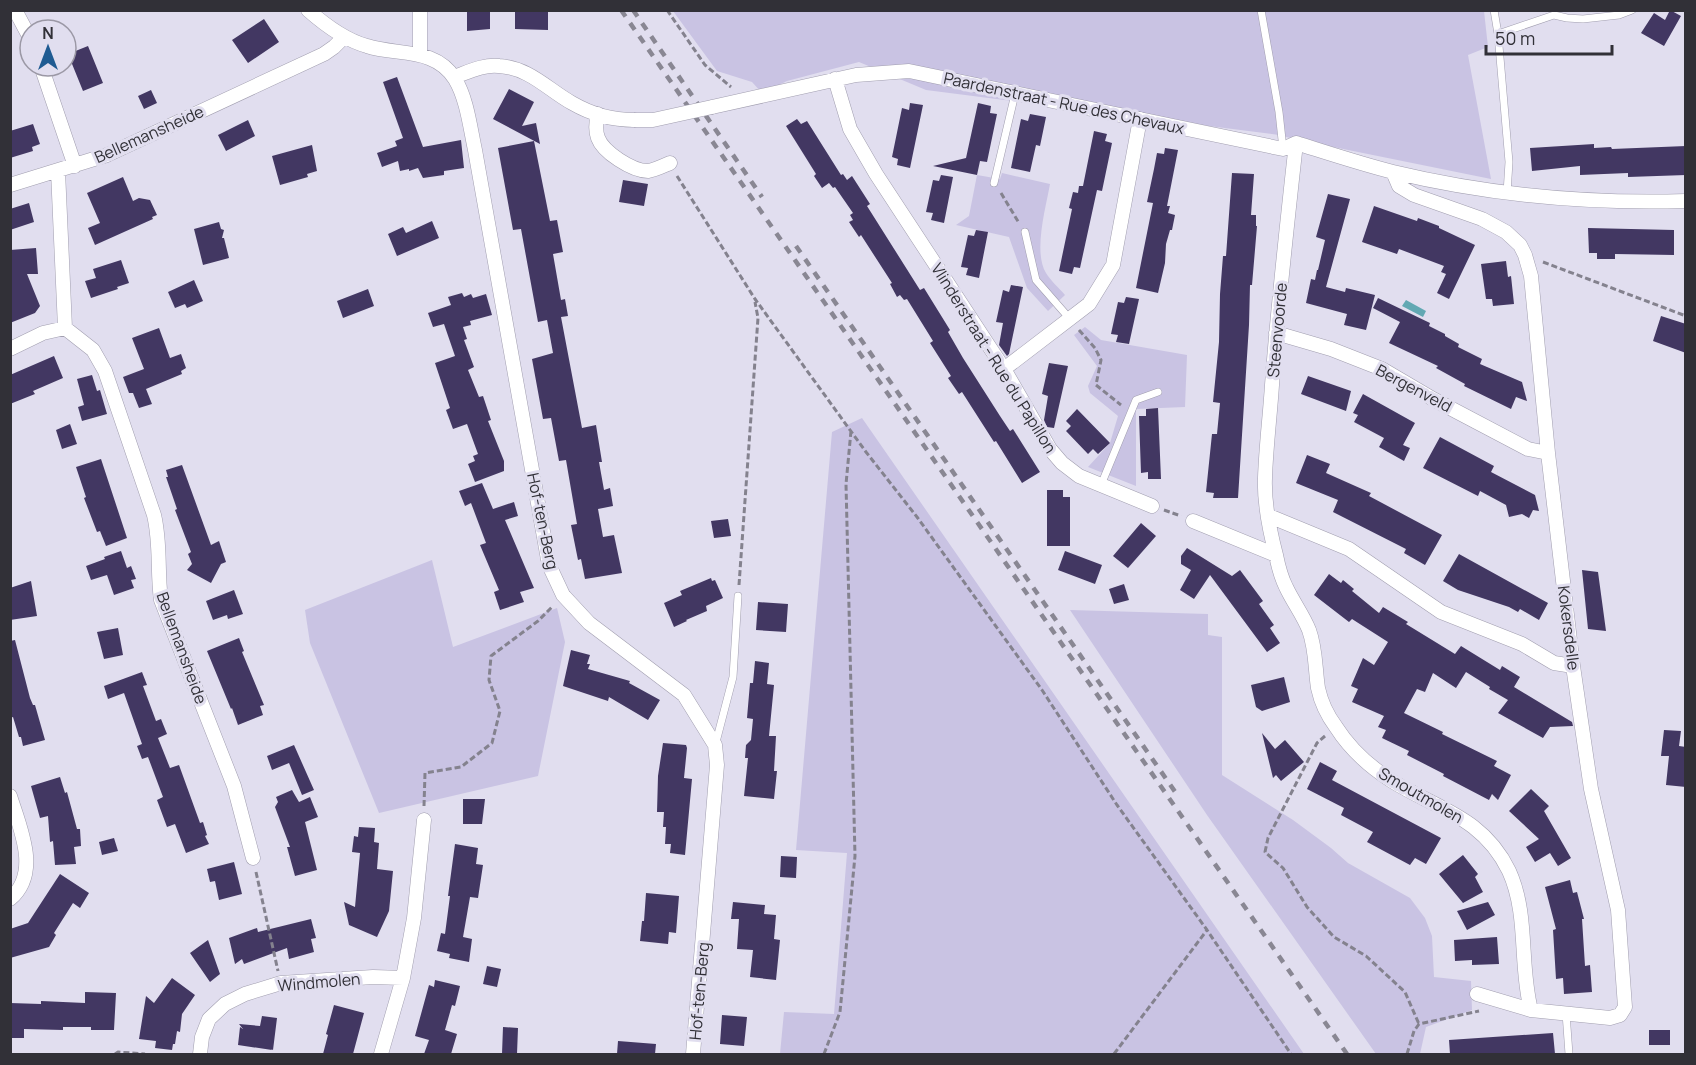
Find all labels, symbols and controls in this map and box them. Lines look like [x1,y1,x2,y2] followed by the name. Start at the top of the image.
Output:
[18,18,78,78] north arrow
[1486,18,1612,56] scale bar
[42,22,54,44] text: N
[1495,26,1535,50] text: 50 m
[942,67,1187,139] street label: Paardenstraat - Rue des Chevaux
[91,100,207,168] street label: Bellemansheide
[926,259,1062,457] street label: Vlinderstraat - Rue du Papillon
[1262,282,1292,378] street label: Steenvoorde
[1372,359,1456,417] street label: Bergenveld
[522,471,564,571] street label: Hof-ten-Berg
[1553,584,1585,672] street label: Kokersdelle
[152,589,212,707] street label: Bellemansheide
[1375,762,1467,828] street label: Smoutmolen
[684,941,714,1041] street label: Hof-ten-Berg
[277,967,361,997] street label: Windmolen

